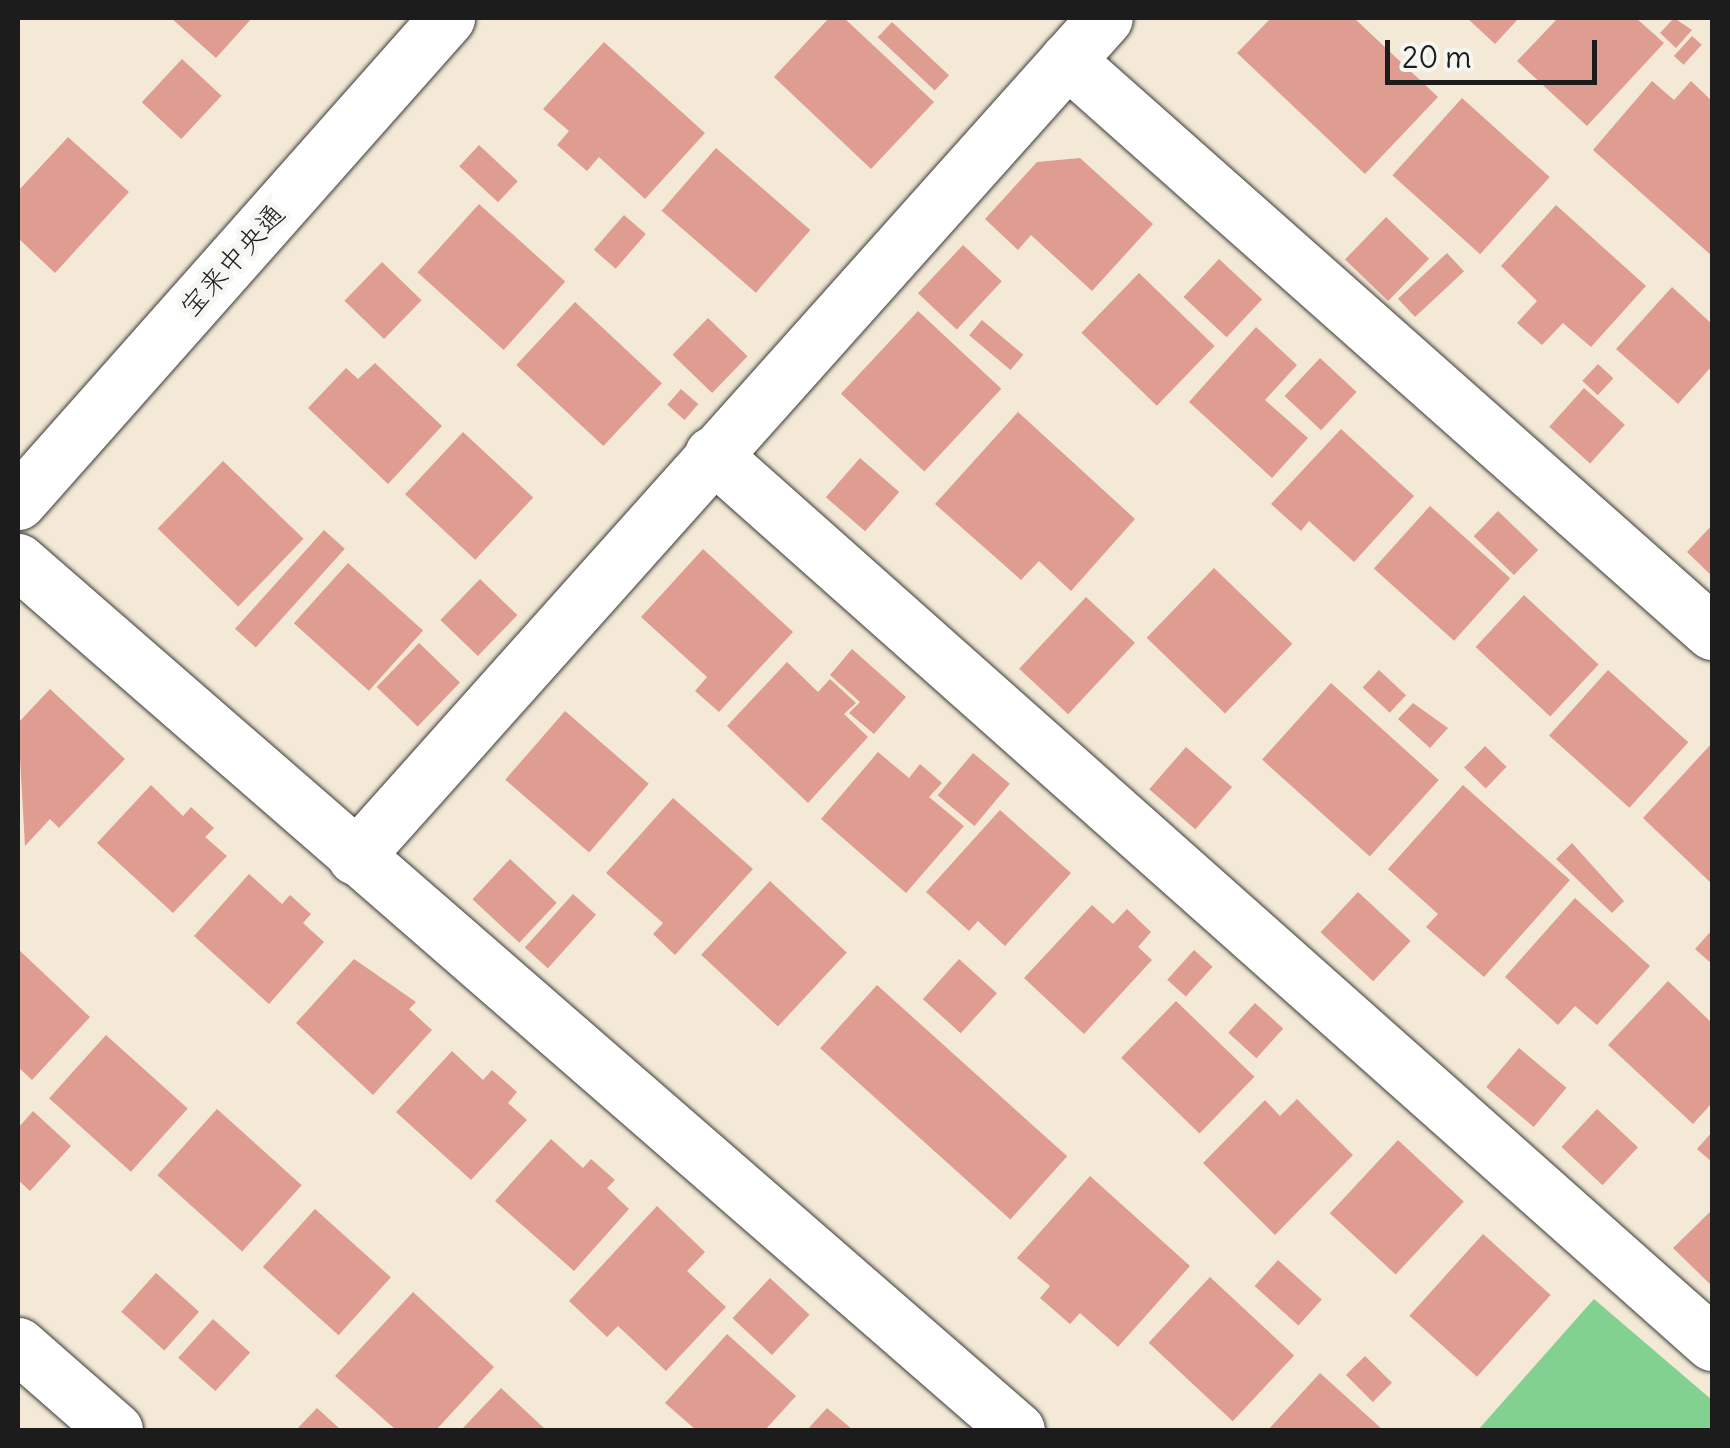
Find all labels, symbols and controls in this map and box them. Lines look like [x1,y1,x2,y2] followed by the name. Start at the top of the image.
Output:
[1390,20,1602,82] scale bar
[1402,38,1472,76] text: 20 m
[173,197,291,323] street label: 宝来中央通

